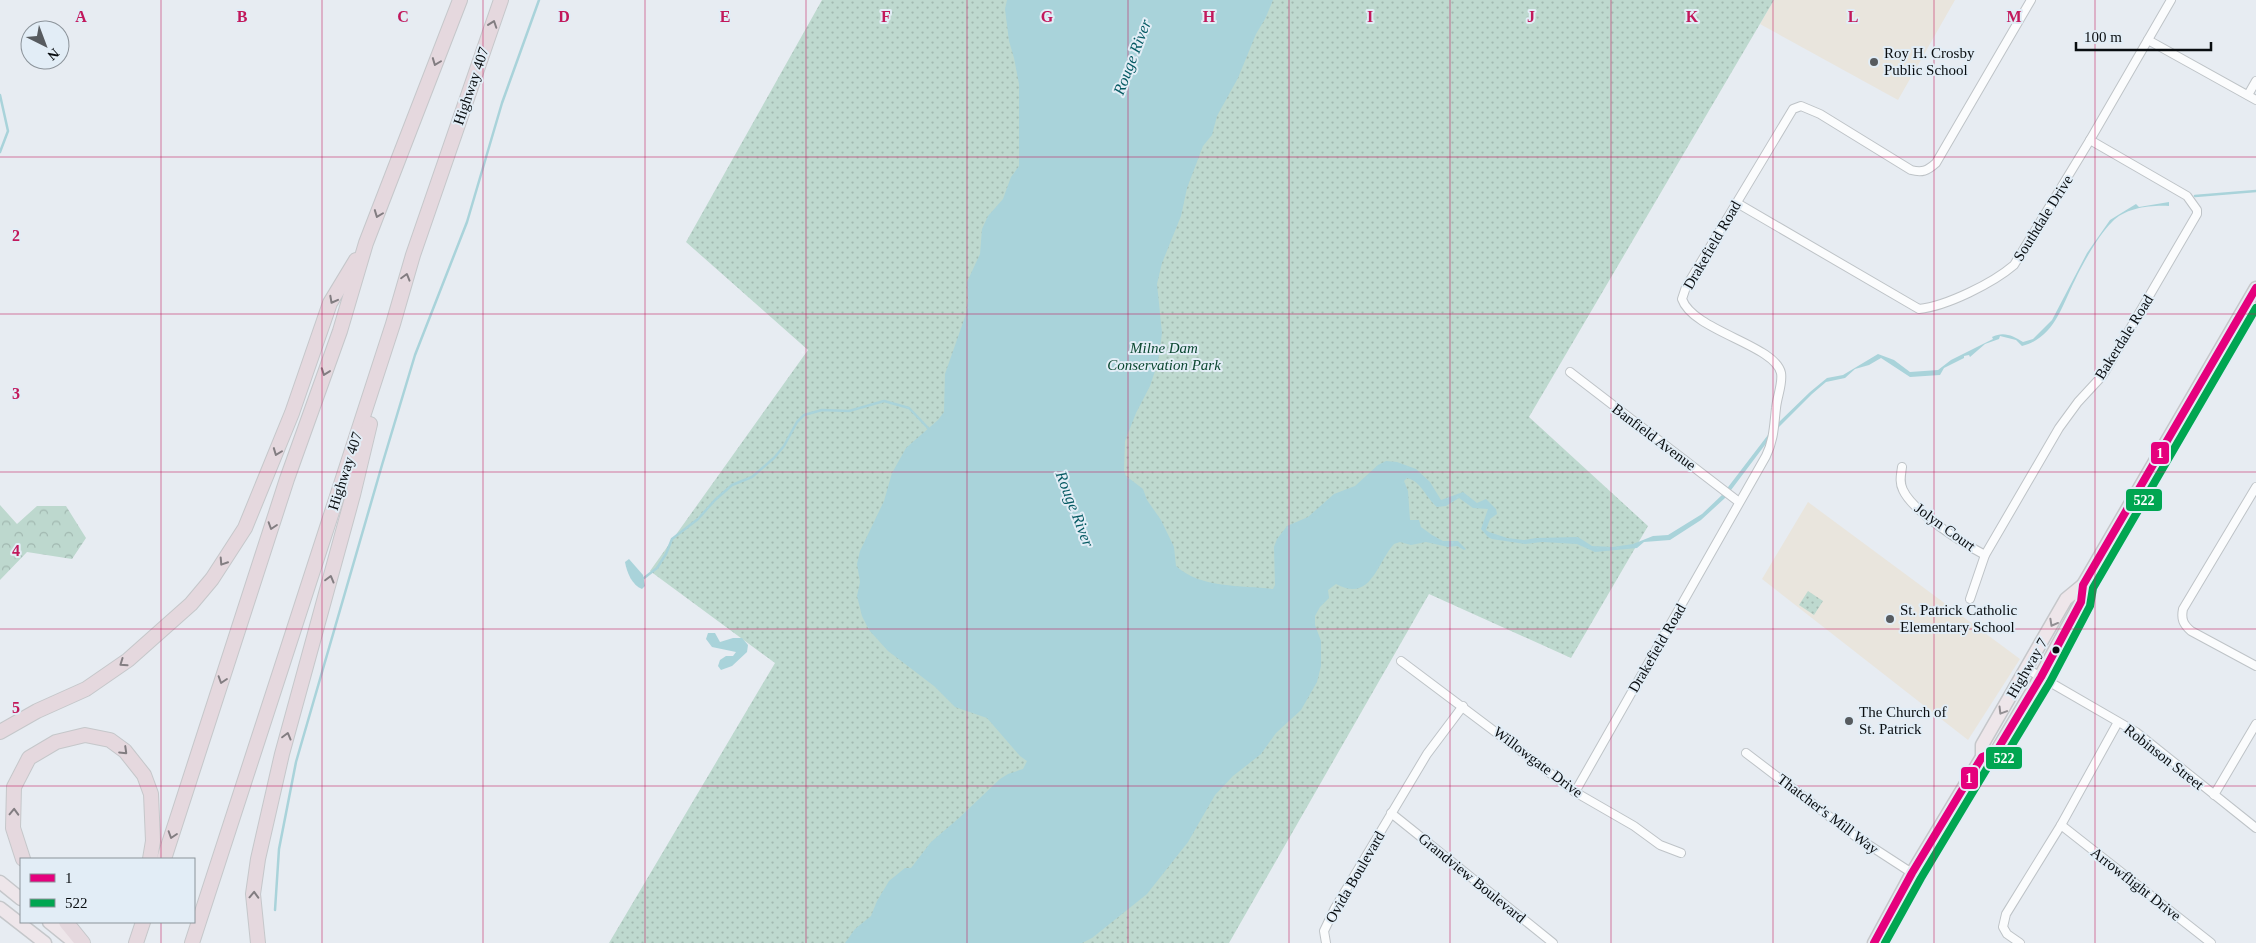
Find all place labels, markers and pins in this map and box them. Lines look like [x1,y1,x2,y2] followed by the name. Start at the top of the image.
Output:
[1884,45,1975,78] place label: Roy H. Crosby Public School
[1868,56,1880,68] marker: Roy H. Crosby Public School
[1900,602,2017,635] place label: St. Patrick Catholic Elementary School
[1884,613,1896,625] marker: St. Patrick Catholic Elementary School
[2051,645,2061,655] unlabelled marker
[1859,704,1946,737] place label: The Church of St. Patrick
[1843,715,1855,727] marker: The Church of St. Patrick

